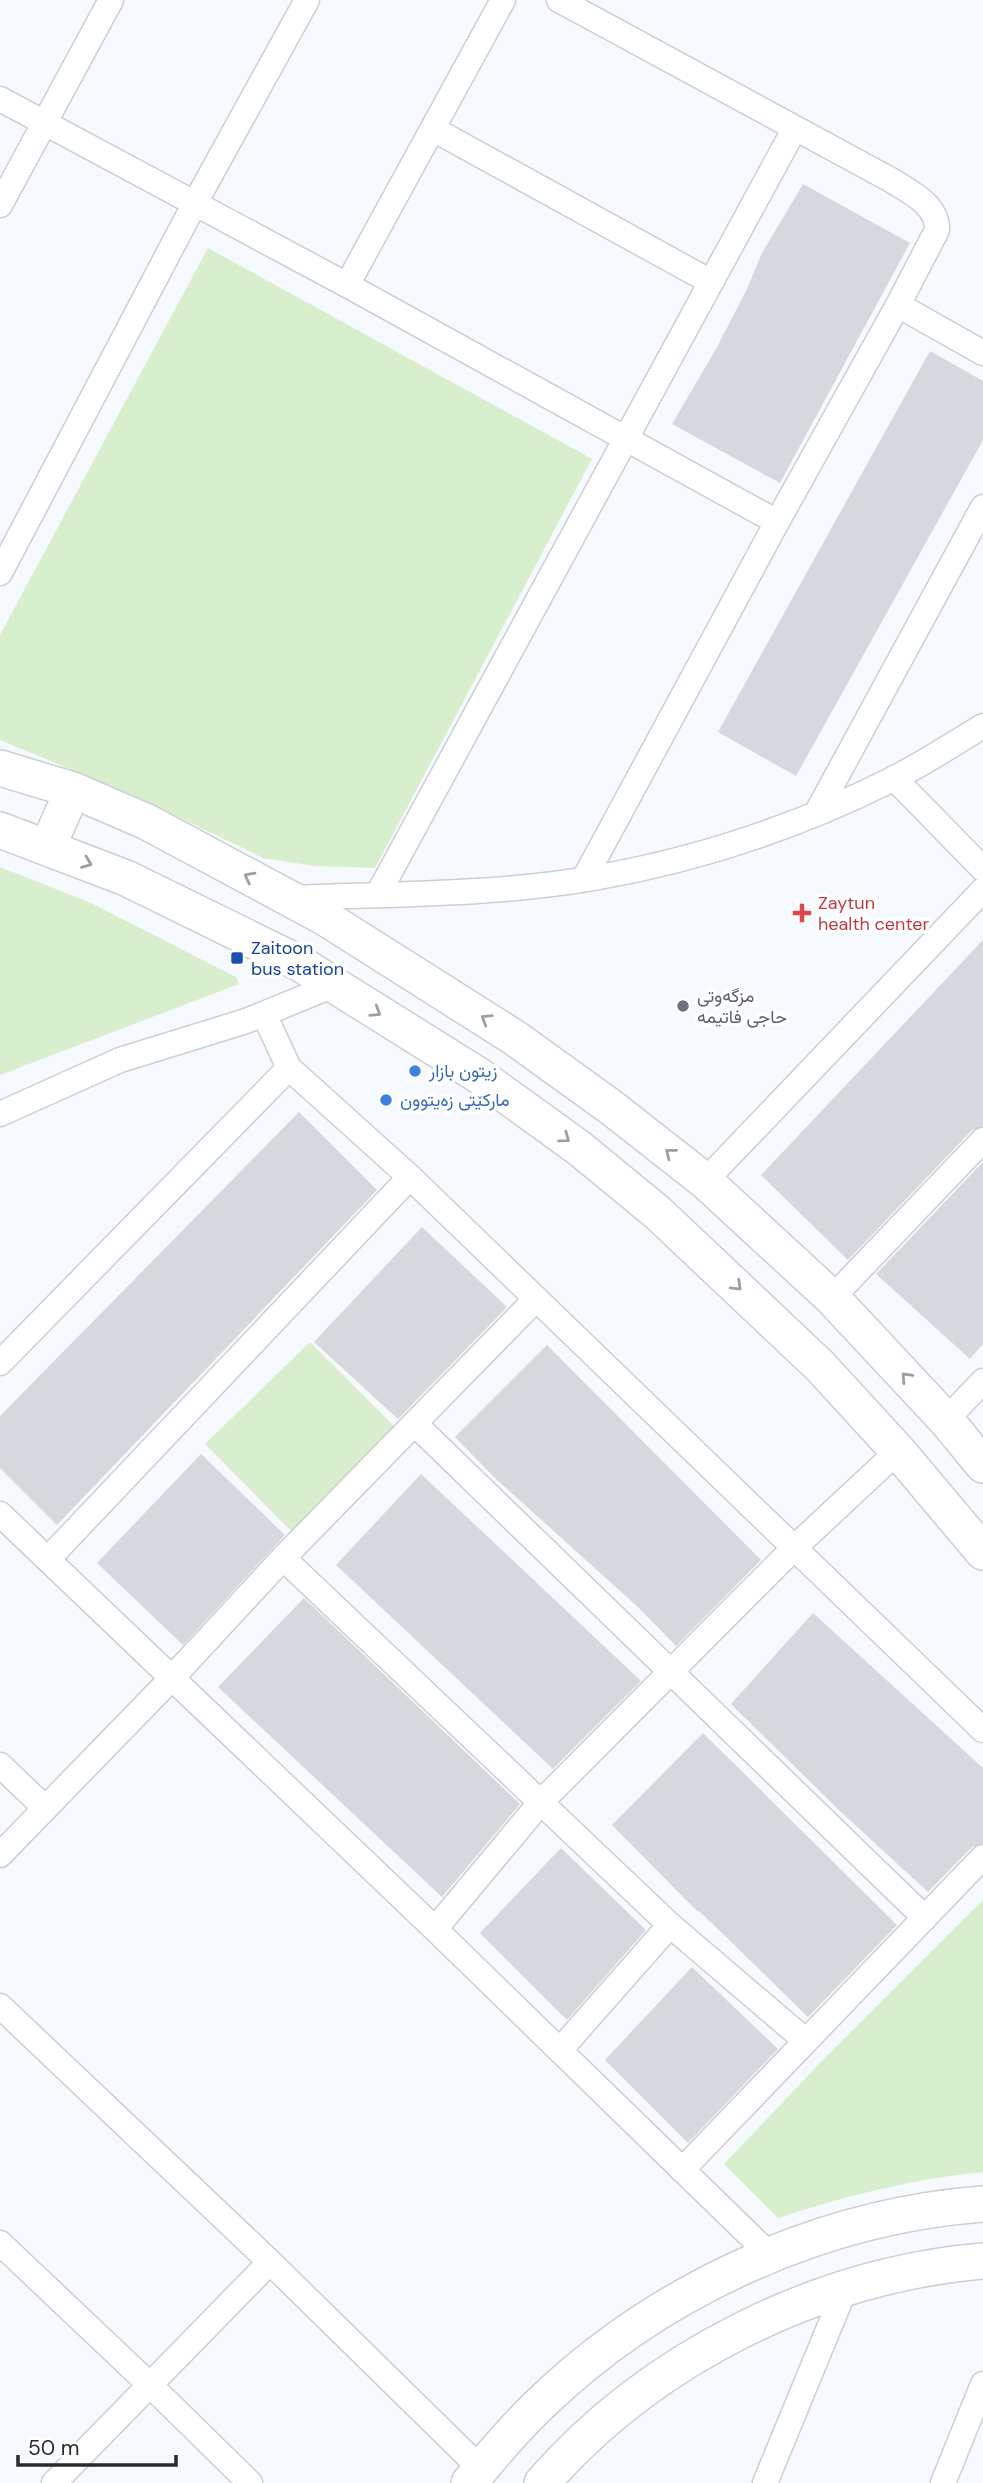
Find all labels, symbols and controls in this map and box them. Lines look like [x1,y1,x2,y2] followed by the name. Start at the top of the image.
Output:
[80,855,92,869] one-way arrow
[244,872,257,886] one-way arrow
[818,891,929,936] place label: Zaytun health center
[792,903,812,923] marker: Zaytun health center
[251,936,344,981] place label: Zaitoon bus station
[229,950,245,966] marker: Zaitoon bus station
[697,984,787,1029] place label: مزگەوتی حاجی فاتیمە
[675,998,691,1014] marker: مزگەوتی حاجی فاتیمە
[368,1003,381,1016] one-way arrow
[481,1015,494,1028] one-way arrow
[428,1059,497,1083] place label: زيتون بازار
[407,1063,423,1079] marker: زيتون بازار
[400,1088,510,1112] place label: مارکێتی زەیتوون
[378,1092,394,1108] marker: مارکێتی زەیتوون
[557,1129,570,1142] one-way arrow
[665,1149,678,1162] one-way arrow
[729,1277,742,1290] one-way arrow
[901,1372,914,1385] one-way arrow
[18,2424,175,2468] scale bar
[28,2434,79,2462] text: 50 m

